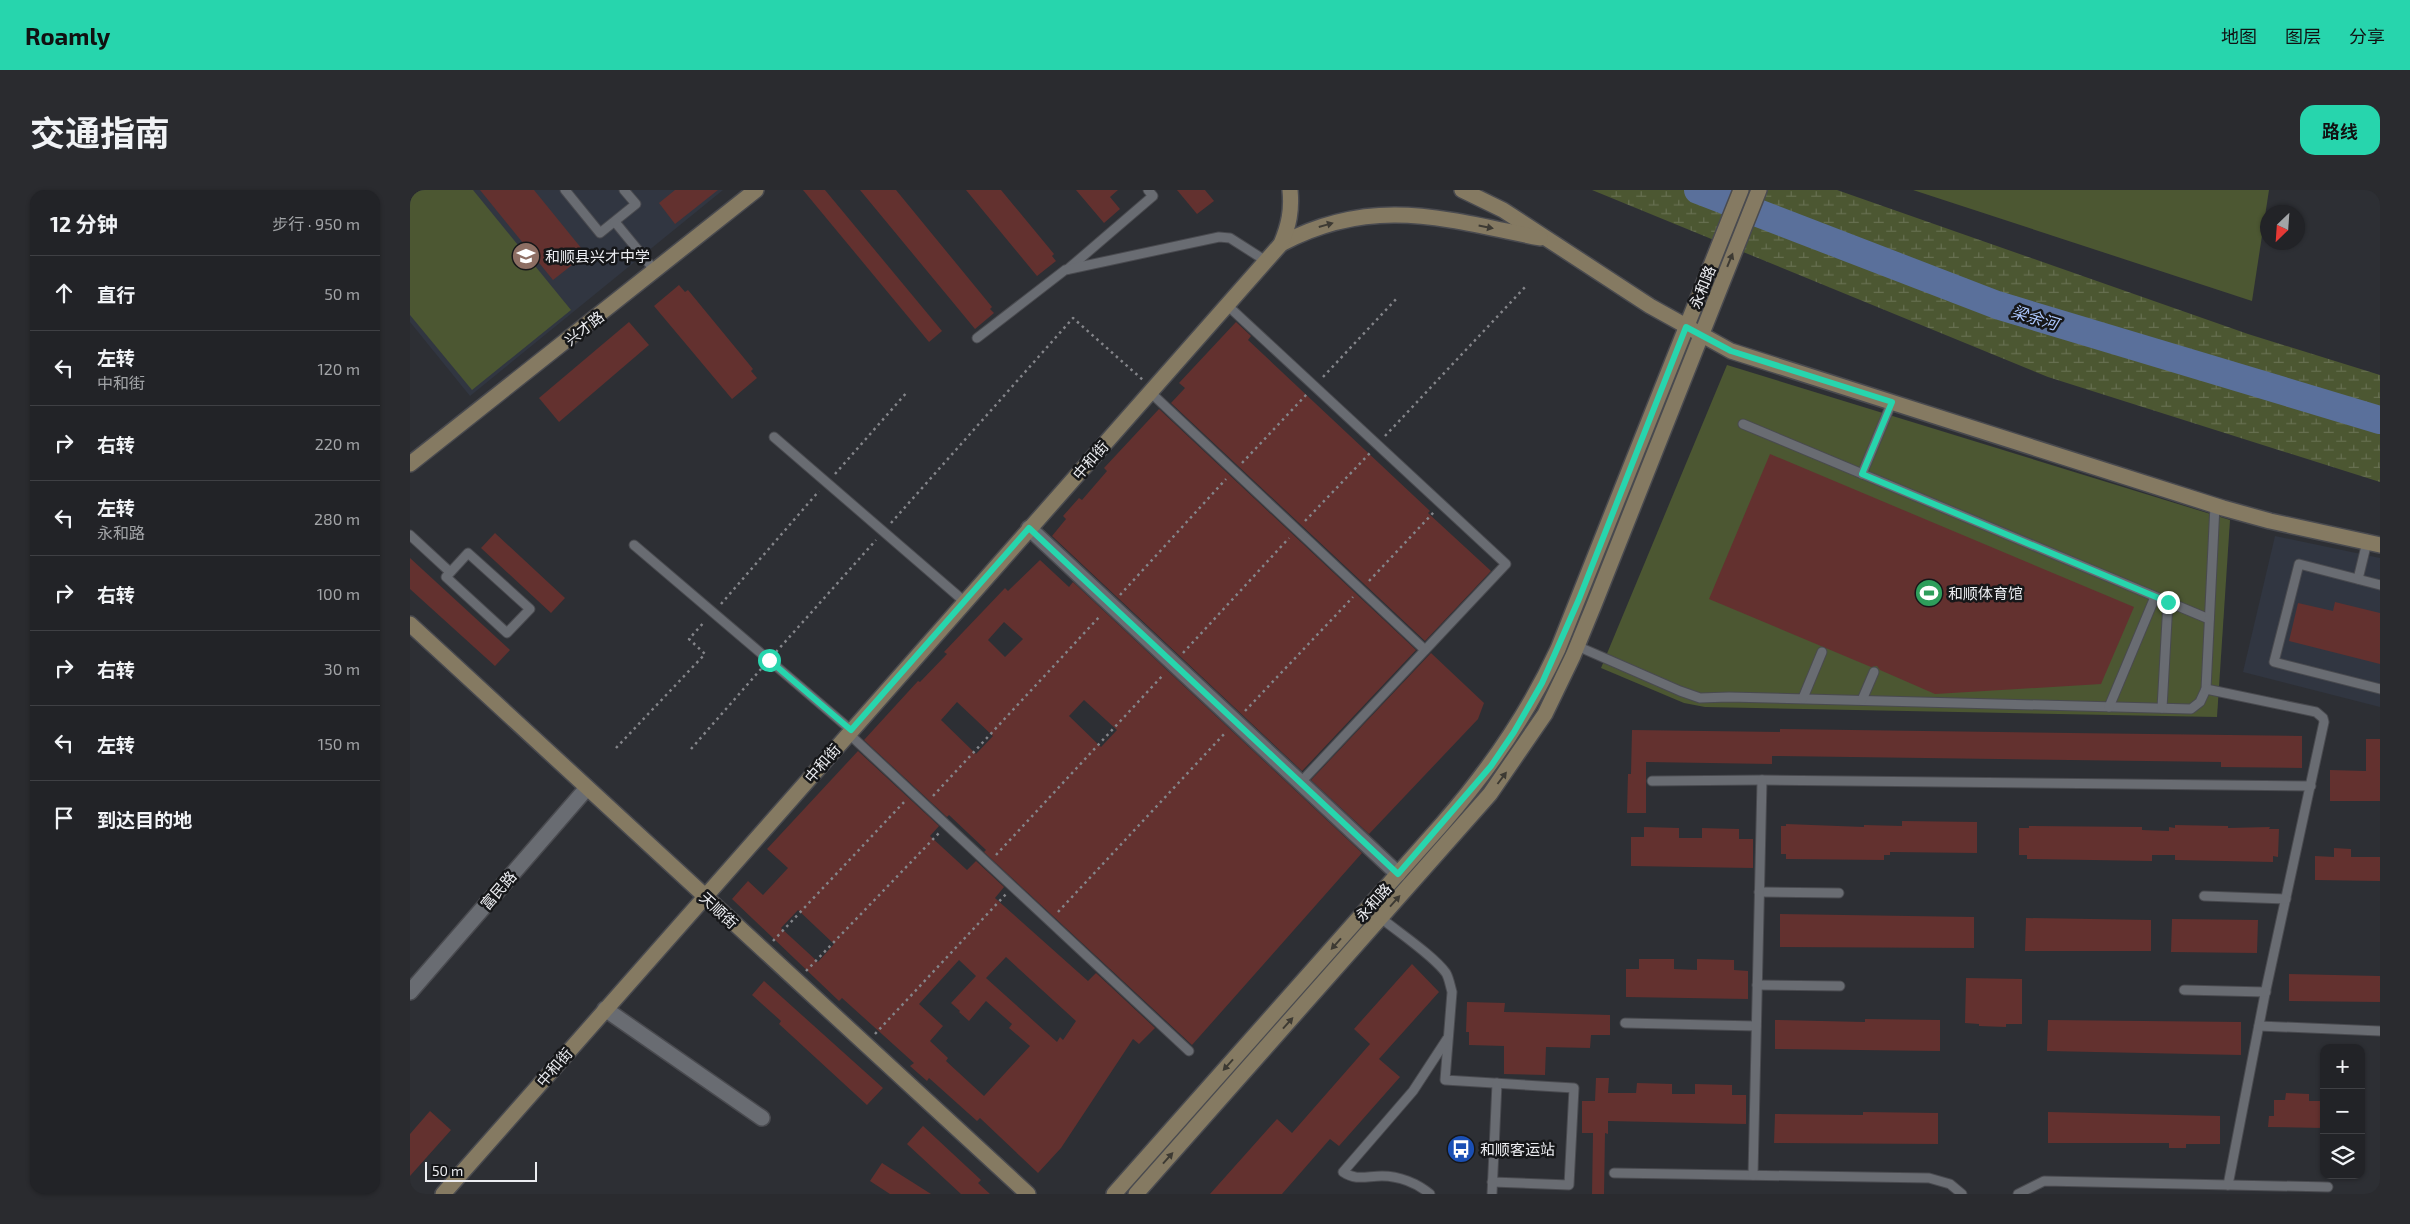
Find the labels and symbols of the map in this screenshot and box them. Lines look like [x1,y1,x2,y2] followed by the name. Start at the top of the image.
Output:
[2260,205,2305,250] north arrow
[1318,220,1333,228] one-way arrow
[1478,223,1494,231] one-way arrow
[511,241,541,271] school or university icon: 和顺县兴才中学
[545,247,650,265] place label: 和顺县兴才中学
[1726,252,1734,267] one-way arrow
[1685,263,1719,311] street label: 永和路
[2009,301,2064,334] water label: 梁余河
[561,307,607,349] street label: 兴才路
[1068,437,1112,483] street label: 中和街
[1914,578,1944,608] sports icon: 和顺体育馆
[1948,584,2023,602] place label: 和顺体育馆
[2157,591,2180,614] route end
[758,649,781,672] route start
[800,740,844,786] street label: 中和街
[1496,772,1507,785] one-way arrow
[476,867,520,913] street label: 富民路
[1351,879,1395,925] street label: 永和路
[696,888,742,932] street label: 天顺街
[1390,895,1401,908] one-way arrow
[1331,938,1342,950] one-way arrow
[1282,1017,1293,1030] one-way arrow
[532,1044,576,1090] street label: 中和街
[1222,1059,1234,1071] one-way arrow
[1446,1134,1476,1164] bus stop icon: 和顺客运站
[1480,1140,1555,1158] place label: 和顺客运站
[1162,1152,1174,1164] one-way arrow
[425,1159,538,1182] scale bar

